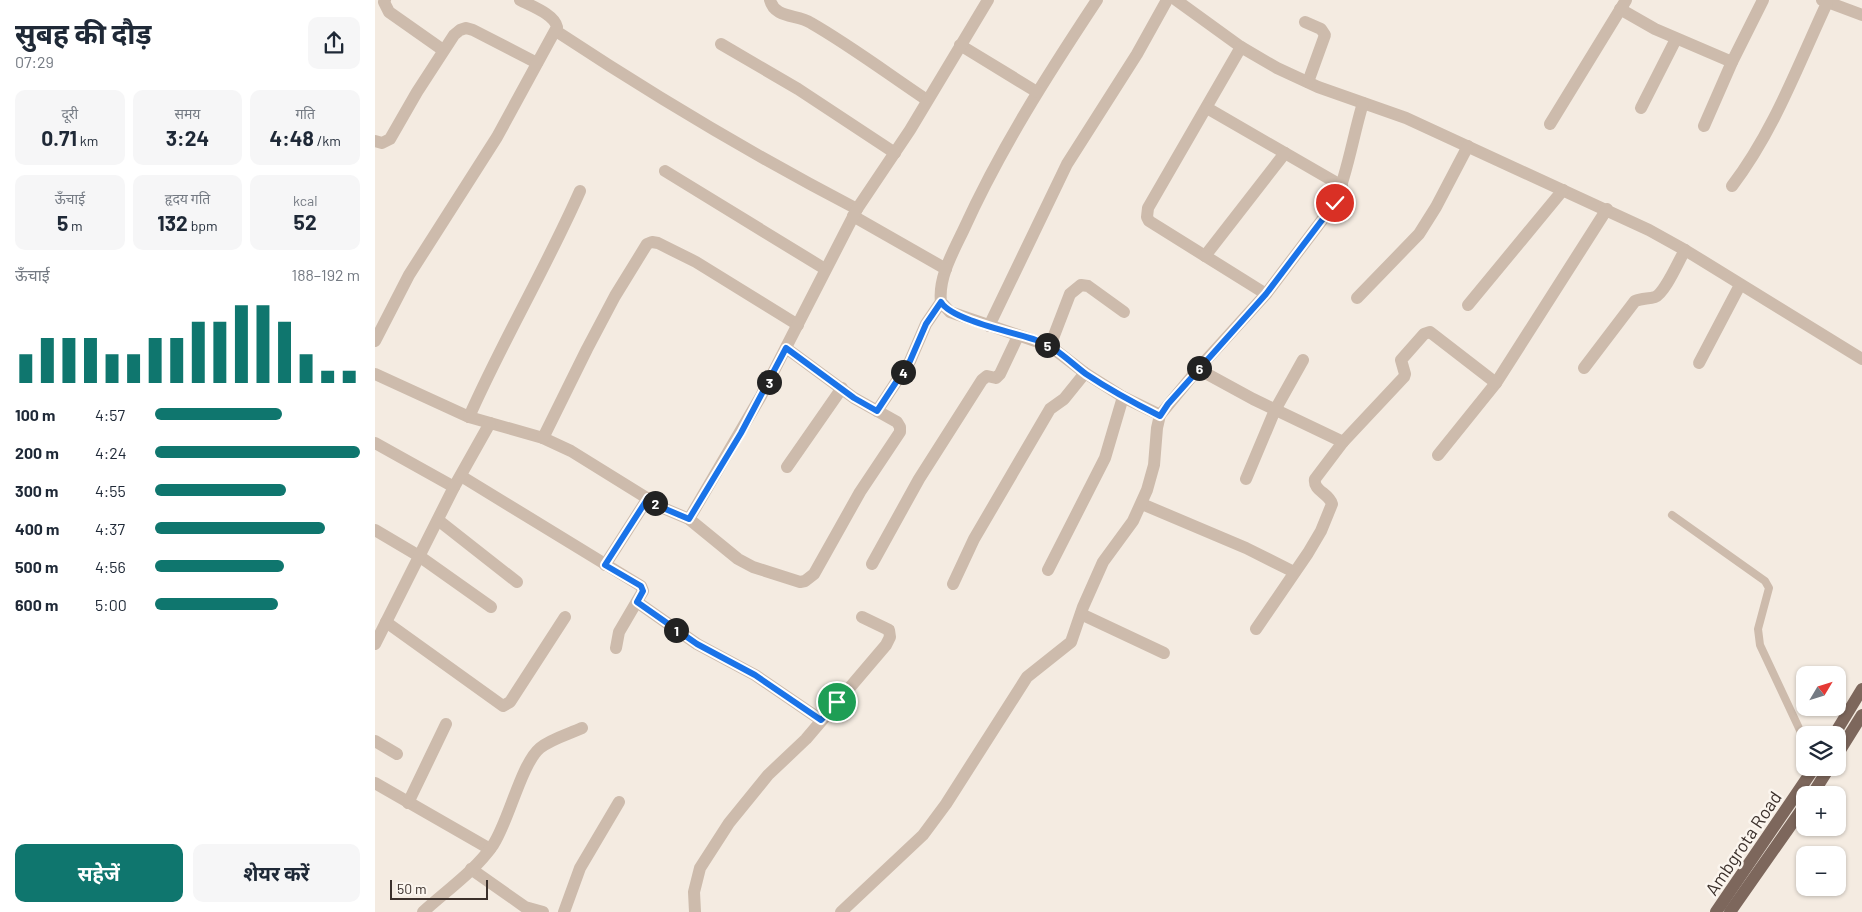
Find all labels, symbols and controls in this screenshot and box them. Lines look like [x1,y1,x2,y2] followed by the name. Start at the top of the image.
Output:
[15,16,151,50] text: सुबह की दौड़
[308,17,360,69] button: share
[15,52,54,71] text: 07:29
[61,105,78,122] text: दूरी
[175,105,200,122] text: समय
[295,105,315,122] text: गति
[41,125,77,150] text: 0.71
[166,125,209,150] text: 3:24
[269,125,314,150] text: 4:48
[77,132,98,149] text: km
[314,132,341,149] text: /km
[1314,182,1356,224] pin
[1321,189,1349,217] icon: check
[55,190,85,207] text: ऊँचाई
[165,190,210,207] text: हृदय गति
[293,192,317,209] text: kcal
[294,209,317,234] text: 52
[57,210,68,235] text: 5
[157,210,188,235] text: 132
[68,217,83,234] text: m
[188,217,218,234] text: bpm
[15,265,50,284] text: ऊँचाई
[292,265,360,284] text: 188–192 m
[1035,332,1059,358] pin: 5
[1044,337,1051,354] text: 5
[1187,356,1211,380] pin: 6
[891,360,915,384] pin: 4
[1196,360,1203,377] text: 6
[899,364,908,381] text: 4
[757,370,781,394] pin: 3
[766,374,773,391] text: 3
[15,405,55,424] text: 100 m
[95,405,125,424] text: 4:57
[15,443,59,462] text: 200 m
[95,443,127,462] text: 4:24
[15,481,58,500] text: 300 m
[95,481,126,500] text: 4:55
[643,490,667,516] pin: 2
[652,495,659,512] text: 2
[15,519,59,538] text: 400 m
[95,519,125,538] text: 4:37
[15,557,58,576] text: 500 m
[95,557,126,576] text: 4:56
[15,595,58,614] text: 600 m
[95,595,127,614] text: 5:00
[663,618,689,642] pin: 1
[674,622,679,639] text: 1
[1796,666,1846,716] north arrow
[1796,666,1846,896] map controls
[816,681,858,723] pin
[823,688,851,716] icon: arrive
[1796,726,1846,776] button: layers
[1796,786,1846,836] button: +
[1700,787,1786,899] street label: Ambgrota Road
[15,844,183,902] button: सहेजें
[193,844,360,902] button: शेयर करें
[1796,846,1846,896] button: −
[390,877,487,900] scale bar
[397,880,426,897] text: 50 m

